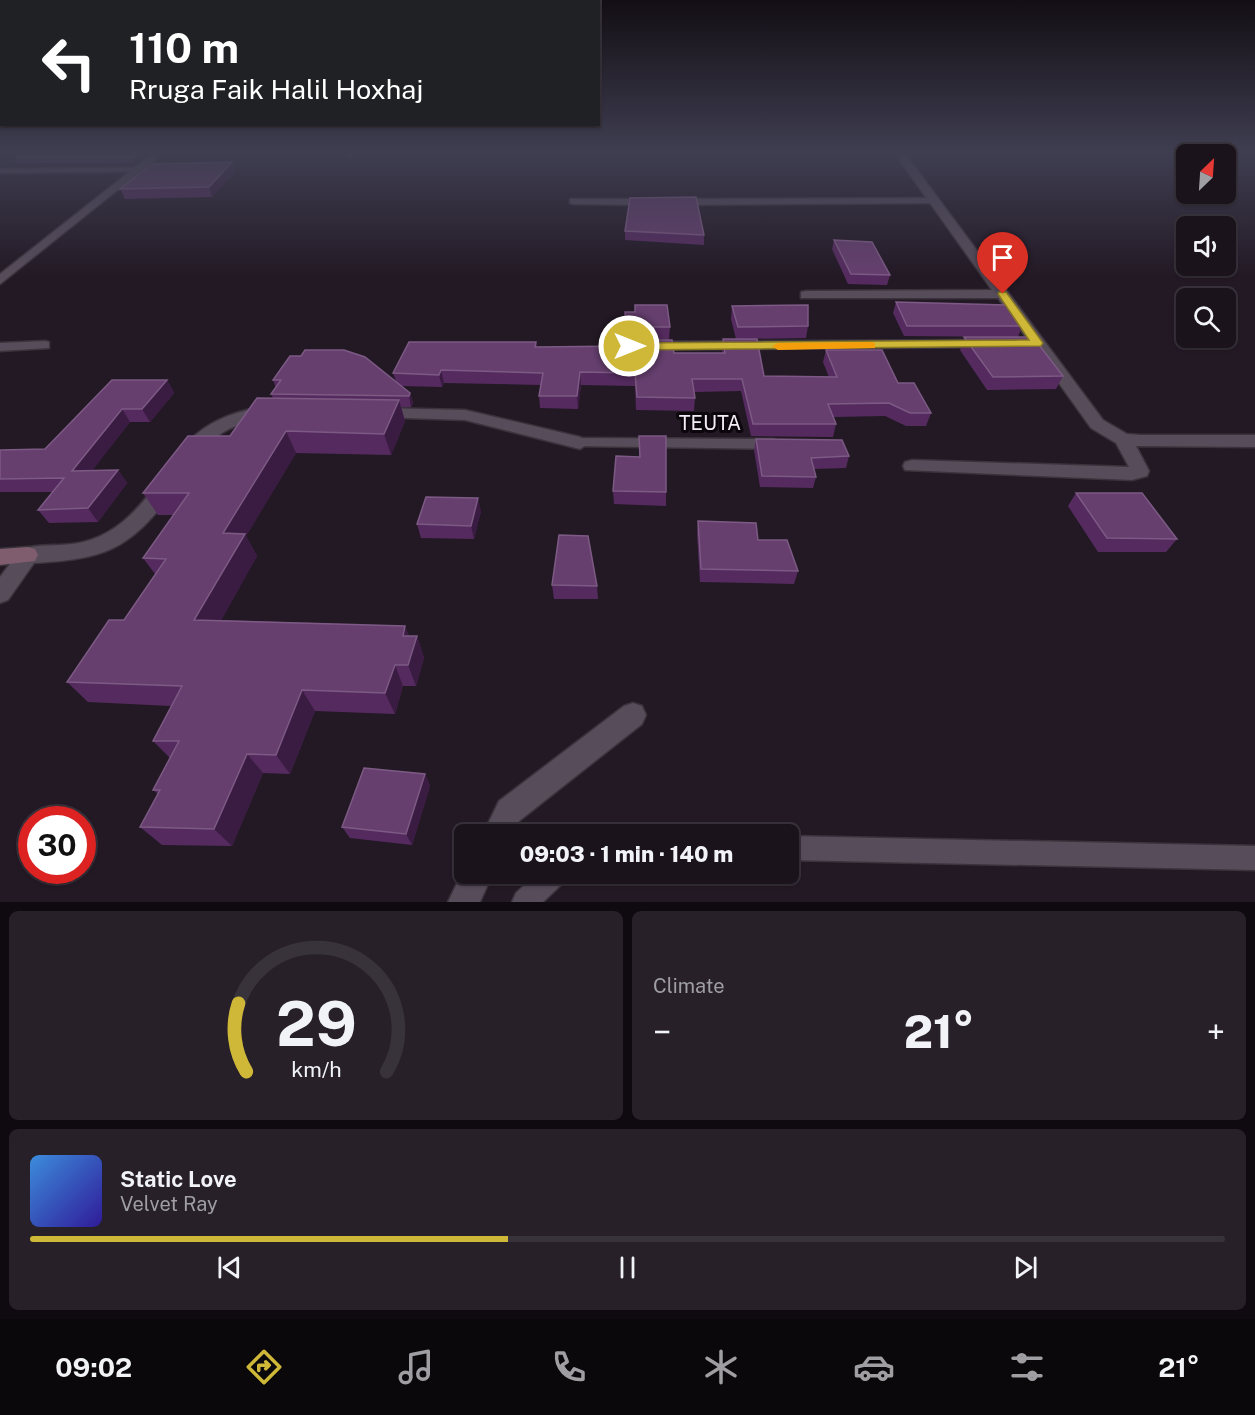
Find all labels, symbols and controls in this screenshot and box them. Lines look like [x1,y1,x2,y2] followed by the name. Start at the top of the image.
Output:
[129,23,239,72] text: 110 m
[30,24,108,102] icon: left
[129,73,423,105] text: Rruga Faik Halil Hoxhaj
[1176,144,1236,204] north arrow
[1176,144,1236,348] map controls
[1176,216,1236,276] button: sound
[977,232,1028,294] pin
[986,241,1019,274] icon: arrive
[1176,288,1236,348] button: search
[597,314,661,378] position arrow
[679,411,741,435] street label: TEUTA
[18,806,96,884] speed limit sign: 30
[520,841,733,867] text: 09:03 · 1 min · 140 m
[653,974,725,998] text: Climate
[276,987,356,1060] text: 29
[904,1005,974,1058] text: 21°
[653,1013,671,1051] text: −
[1207,1013,1225,1051] text: +
[291,1058,341,1083] text: km/h
[120,1166,237,1192] text: Static Love
[120,1192,218,1216] text: Velvet Ray
[213,1251,246,1284] icon: previous
[611,1251,644,1284] icon: pause
[1009,1251,1042,1284] icon: next
[243,1346,285,1388] icon: directions
[395,1346,437,1388] icon: music
[548,1346,590,1388] icon: phone
[700,1346,742,1388] icon: climate
[853,1346,895,1388] icon: car
[1006,1346,1048,1388] icon: filters
[55,1351,132,1383] text: 09:02
[1158,1351,1200,1383] text: 21°

